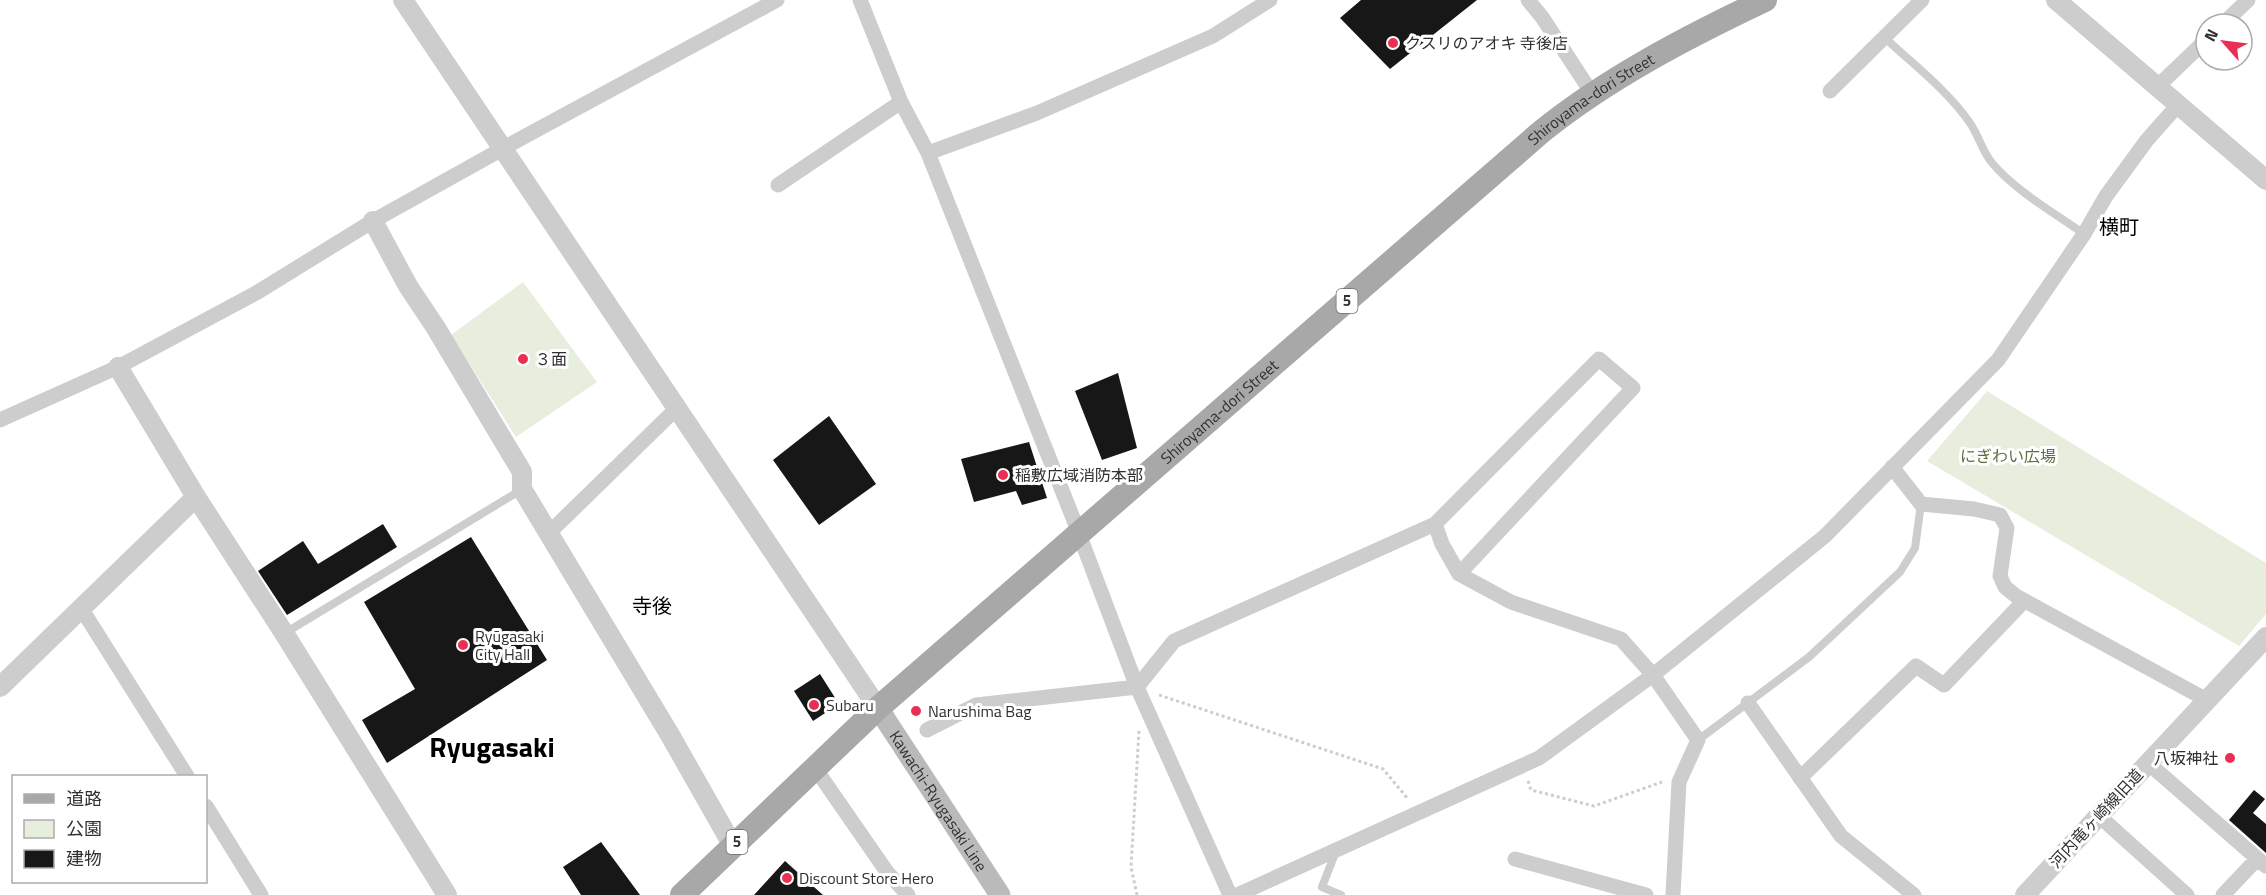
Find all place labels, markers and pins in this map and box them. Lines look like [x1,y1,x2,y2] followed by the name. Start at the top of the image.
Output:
[1405,31,1568,55] place label: クスリのアオキ 寺後店
[1386,36,1400,50] marker: クスリのアオキ 寺後店
[535,347,567,371] place label: ３面
[516,352,530,366] marker: ３面
[1015,463,1143,487] place label: 稲敷広域消防本部
[996,468,1010,482] marker: 稲敷広域消防本部
[475,624,544,666] place label: Ryūgasaki City Hall
[456,638,470,652] marker: Ryūgasaki City Hall
[826,693,874,717] place label: Subaru
[807,698,821,712] marker: Subaru
[928,699,1031,723] place label: Narushima Bag
[909,704,923,718] marker: Narushima Bag
[2154,746,2218,770] place label: 八坂神社
[2223,751,2237,765] marker: 八坂神社
[799,866,934,890] place label: Discount Store Hero
[780,871,794,885] marker: Discount Store Hero

